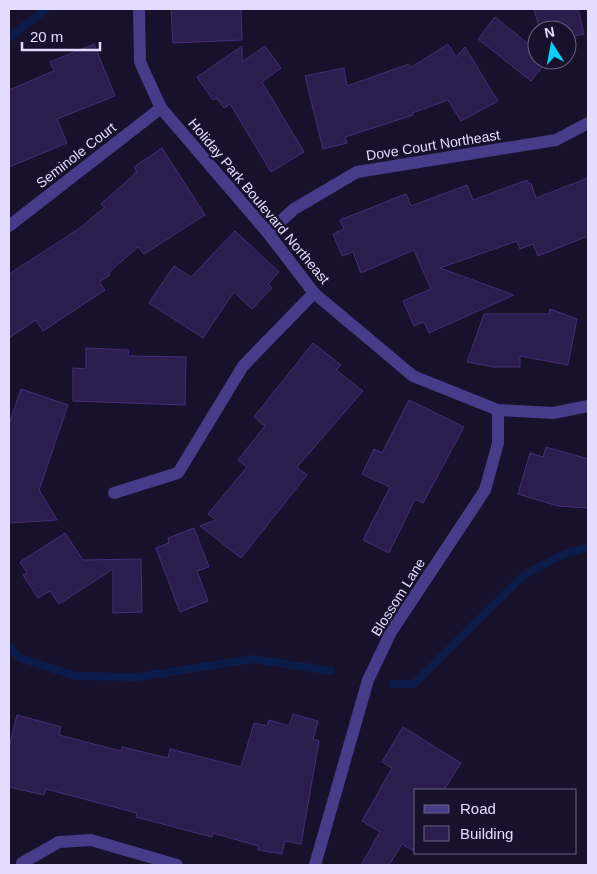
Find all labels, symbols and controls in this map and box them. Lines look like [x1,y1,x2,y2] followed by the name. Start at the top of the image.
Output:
[22,20,100,52] scale bar
[527,20,577,70] north arrow
[543,23,556,41] text: N
[30,28,63,45] text: 20 m
[185,115,333,287] street label: Holiday Park Boulevard Northeast
[33,119,119,191] street label: Seminole Court
[365,126,501,163] street label: Dove Court Northeast
[368,555,428,639] street label: Blossom Lane
[414,789,577,854] legend
[460,800,496,817] text: Road
[460,825,513,842] text: Building

